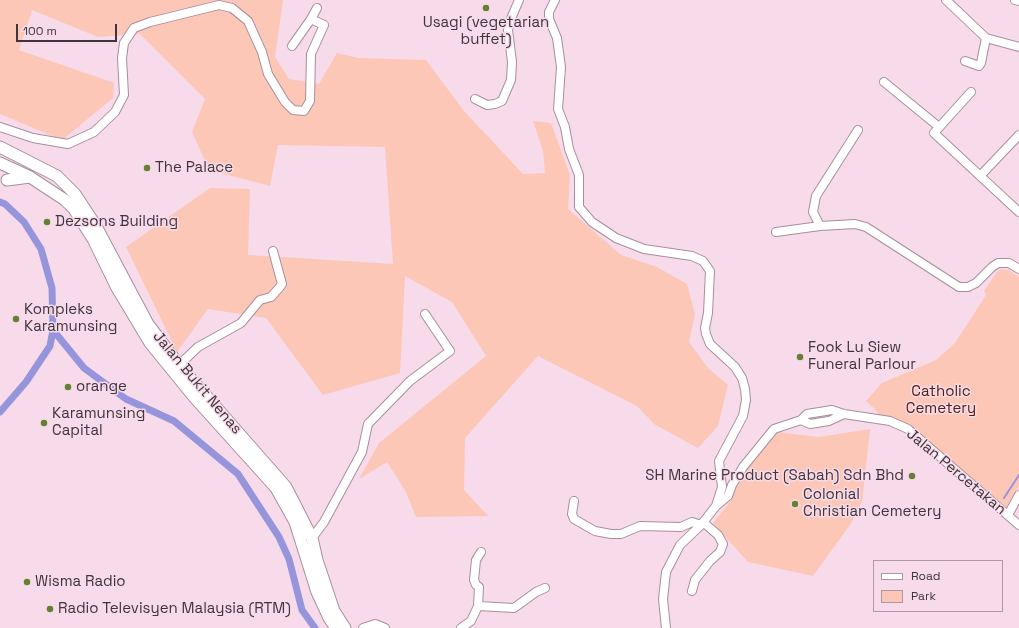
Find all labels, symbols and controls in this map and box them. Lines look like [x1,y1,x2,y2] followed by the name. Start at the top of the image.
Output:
[481,3,491,13] marker: Usagi (vegetarian buffet)
[423,14,549,49] place label: Usagi (vegetarian buffet)
[18,16,119,42] scale bar
[23,23,57,39] text: 100 m
[155,159,233,177] place label: The Palace
[142,163,152,173] marker: The Palace
[55,213,178,231] place label: Dezsons Building
[42,217,52,227] marker: Dezsons Building
[24,301,117,336] place label: Kompleks Karamunsing
[11,314,21,324] marker: Kompleks Karamunsing
[149,328,245,438] street label: Jalan Bukit Nenas
[808,339,916,374] place label: Fook Lu Siew Funeral Parlour
[795,352,805,362] marker: Fook Lu Siew Funeral Parlour
[76,378,127,396] place label: orange
[63,382,73,392] marker: orange
[906,383,976,418] park label: Catholic Cemetery
[52,405,145,440] place label: Karamunsing Capital
[39,418,49,428] marker: Karamunsing Capital
[903,425,1009,519] street label: Jalan Percetakan
[645,467,904,485] place label: SH Marine Product (Sabah) Sdn Bhd
[907,471,917,481] marker: SH Marine Product (Sabah) Sdn Bhd
[803,486,941,521] place label: Colonial Christian Cemetery
[790,499,800,509] marker: Colonial Christian Cemetery
[873,560,1003,612] legend
[911,568,940,584] text: Road
[35,573,126,591] place label: Wisma Radio
[22,577,32,587] marker: Wisma Radio
[911,588,936,604] text: Park
[58,600,291,618] place label: Radio Televisyen Malaysia (RTM)
[45,604,55,614] marker: Radio Televisyen Malaysia (RTM)

